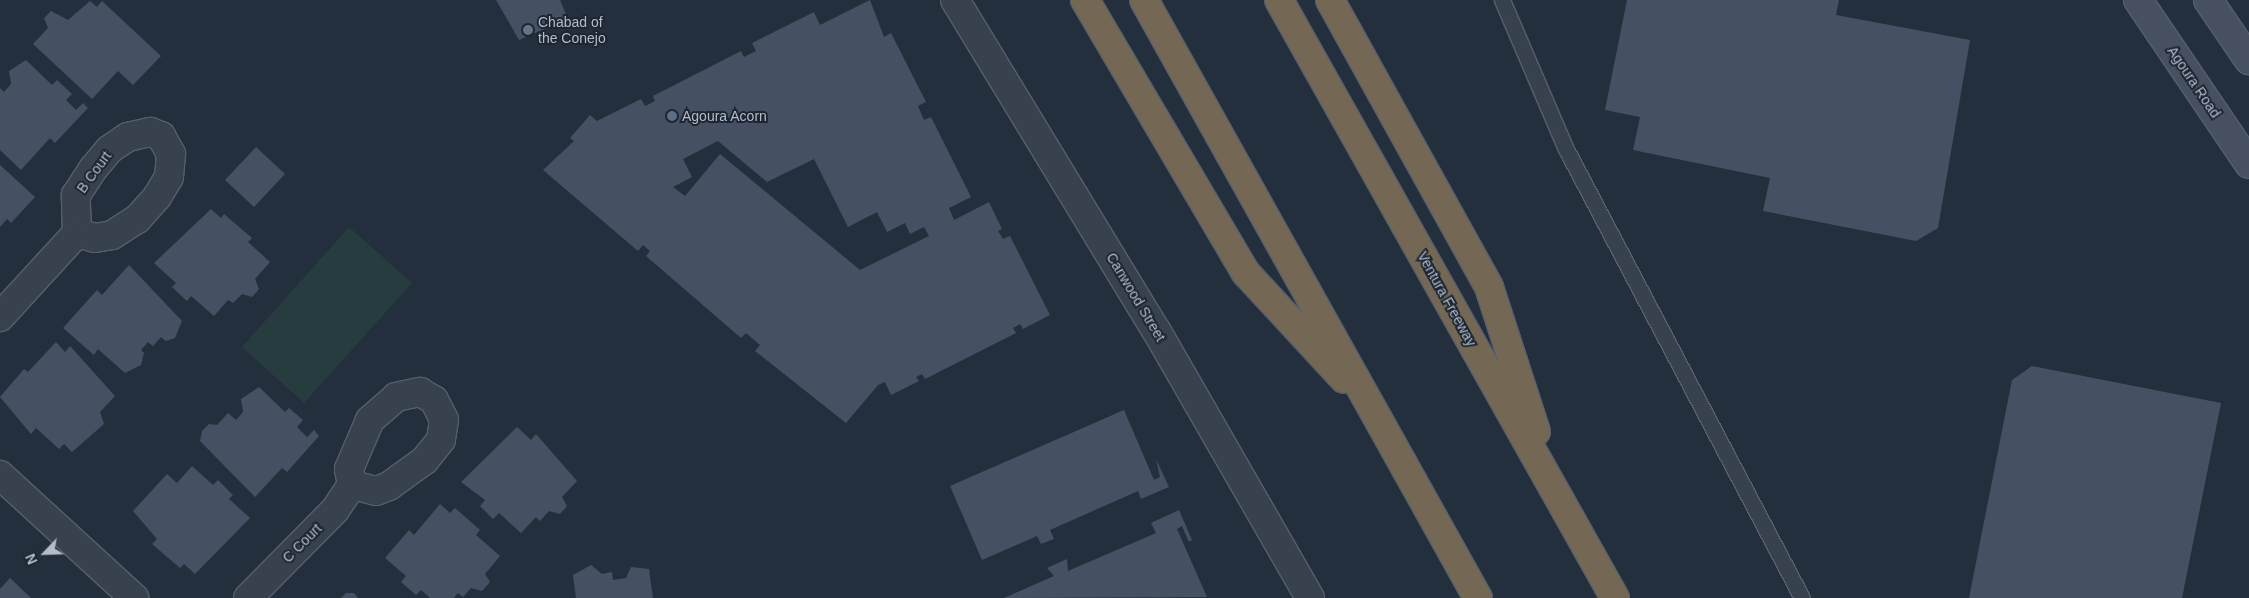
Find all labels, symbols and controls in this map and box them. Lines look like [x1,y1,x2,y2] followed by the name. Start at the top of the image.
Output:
[538,14,606,46] place label: Chabad of the Conejo
[522,24,534,36] marker: Chabad of the Conejo
[2164,43,2224,121] street label: Agoura Road
[682,108,768,124] place label: Agoura Acorn
[666,110,678,122] marker: Agoura Acorn
[73,148,115,196] street label: B Court
[1414,249,1480,349] street label: Ventura Freeway
[1103,250,1169,344] street label: Canwood Street
[279,520,325,566] street label: C Court
[20,528,70,578] north arrow
[22,551,41,567] text: N

